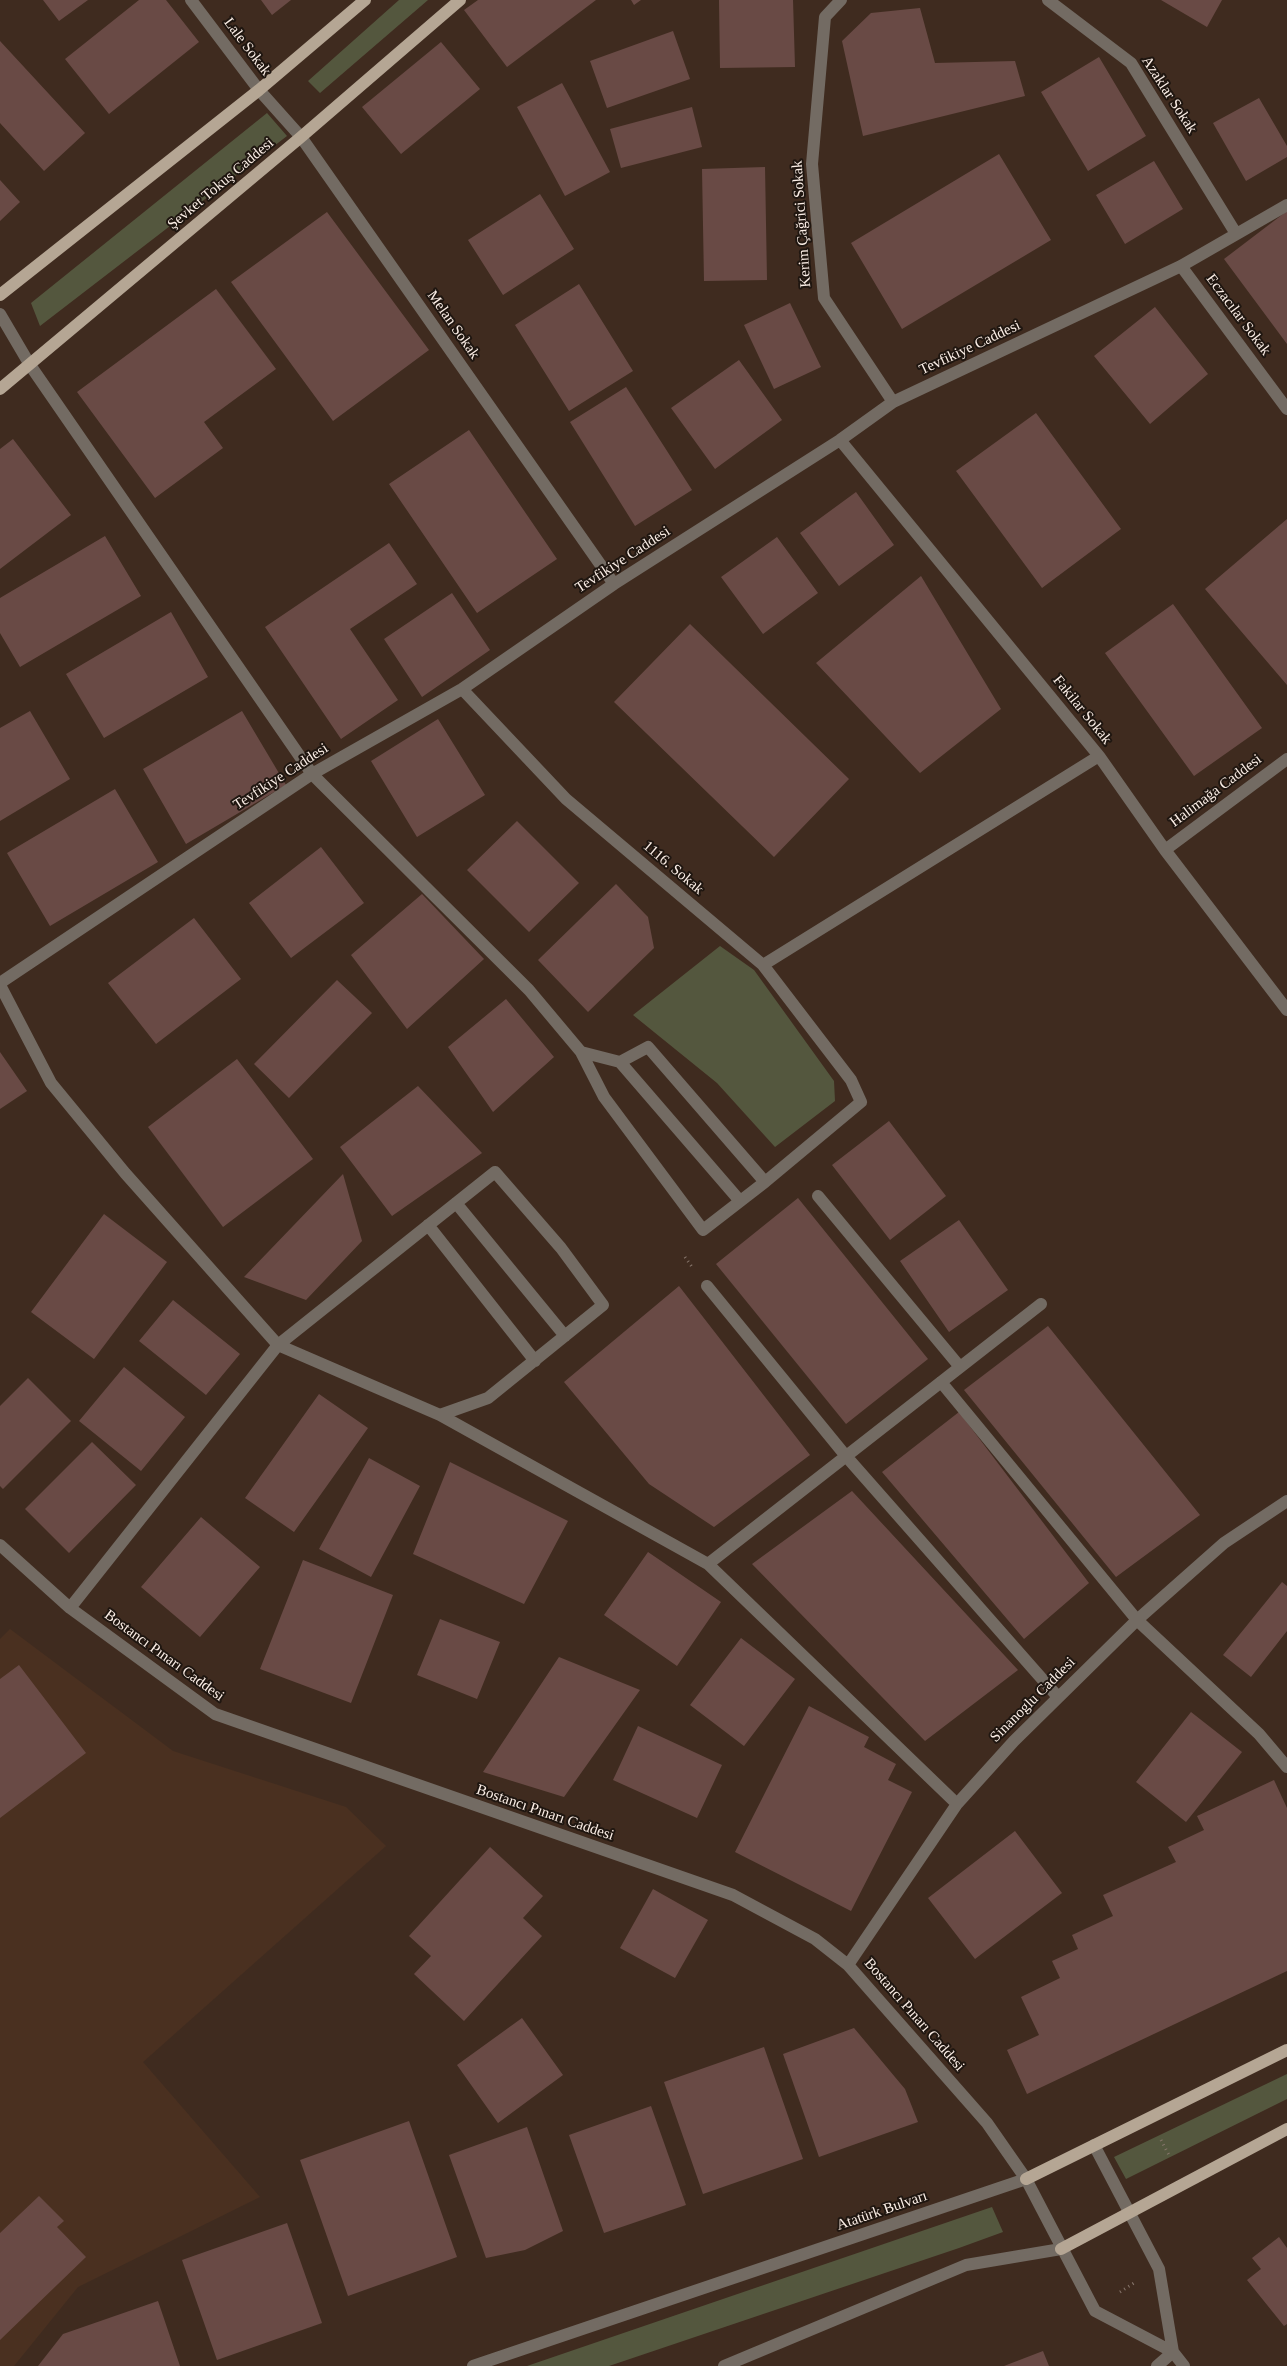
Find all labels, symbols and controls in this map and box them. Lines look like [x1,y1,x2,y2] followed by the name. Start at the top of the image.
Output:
[219,14,275,80] street label: Lale Sokak
[1137,53,1201,137] street label: Azaklar Sokak
[164,134,278,234] street label: Şevket Tokuş Caddesi
[789,160,815,288] street label: Kerim Çağrici Sokak
[1202,271,1274,359] street label: Eczacılar Sokak
[423,287,483,363] street label: Melan Sokak
[917,317,1023,379] street label: Tevfikiye Caddesi
[572,523,674,597] street label: Tevfikiye Caddesi
[1049,672,1115,748] street label: Fakilar Sokak
[230,740,332,814] street label: Tevfikiye Caddesi
[1167,751,1265,831] street label: Halimağa Caddesi
[639,837,707,899] street label: 1116. Sokak
[100,1606,228,1706] street label: Bostancı Pınarı Caddesi
[987,1654,1079,1746] street label: Sinanoglu Caddesi
[474,1781,616,1845] street label: Bostancı Pınarı Caddesi
[860,1955,968,2075] street label: Bostancı Pınarı Caddesi
[834,2187,930,2235] street label: Atatürk Bulvarı

